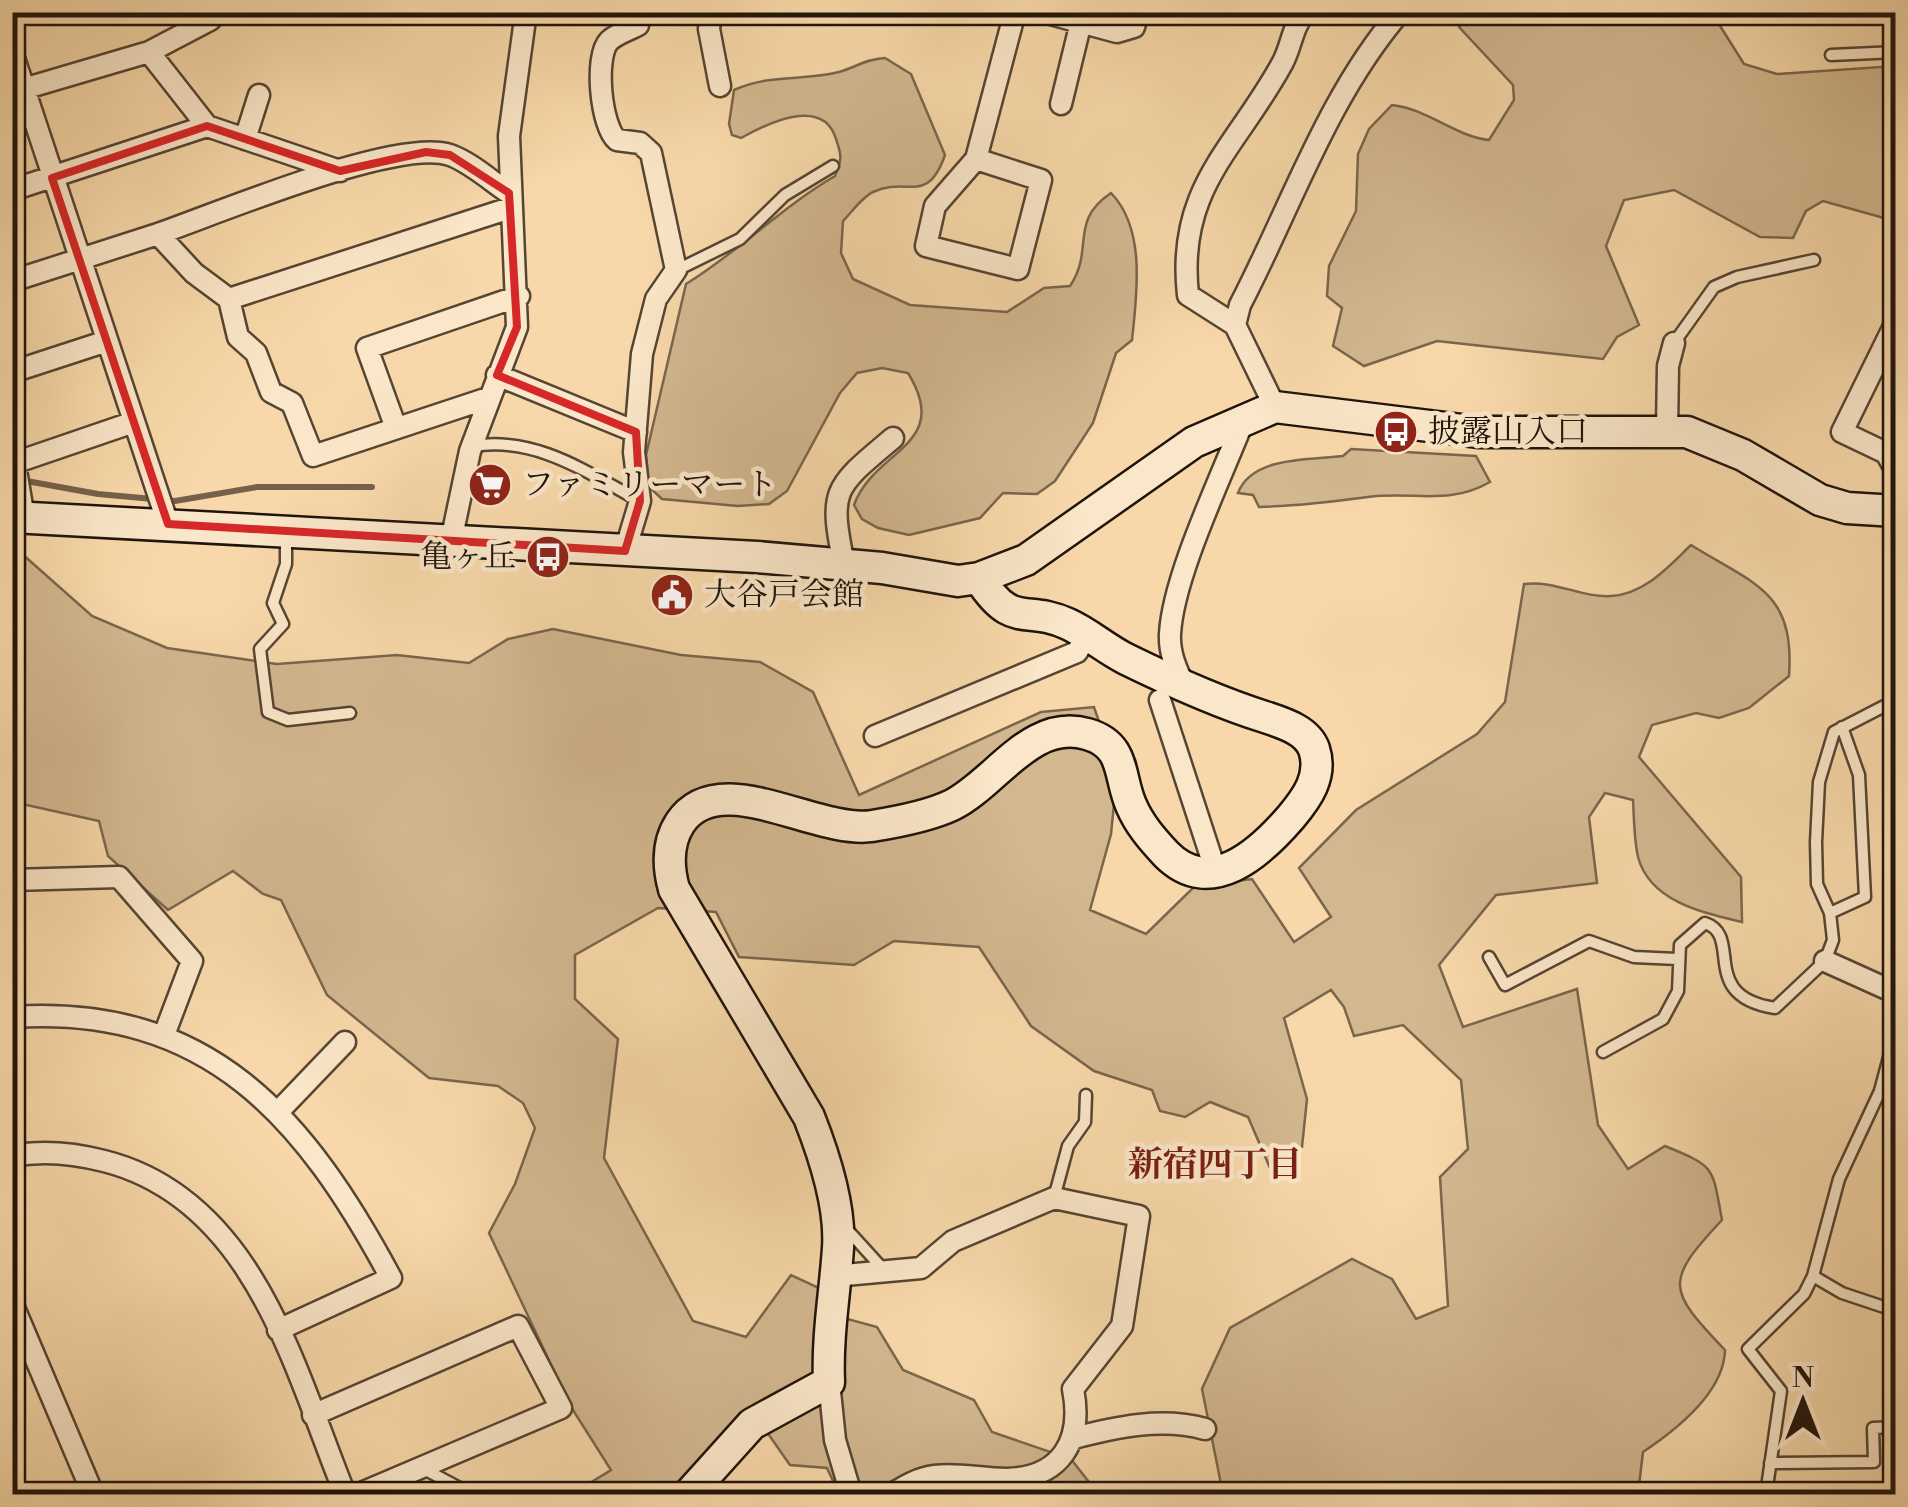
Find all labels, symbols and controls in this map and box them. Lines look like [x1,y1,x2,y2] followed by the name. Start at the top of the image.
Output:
[1373,409,1419,455] bus stop icon: 披露山入口
[1428,412,1588,452] place label: 披露山入口
[467,462,513,508] supermarket icon: ファミリーマート
[522,465,777,505] place label: ファミリーマート
[525,534,571,580] bus stop icon: 亀ヶ丘
[420,537,516,577] place label: 亀ヶ丘
[649,572,695,618] public building icon: 大谷戸会館
[704,575,864,615] place label: 大谷戸会館
[1127,1144,1303,1187] district label: 新宿四丁目
[1753,1352,1853,1452] north arrow
[1792,1361,1814,1396] text: N

